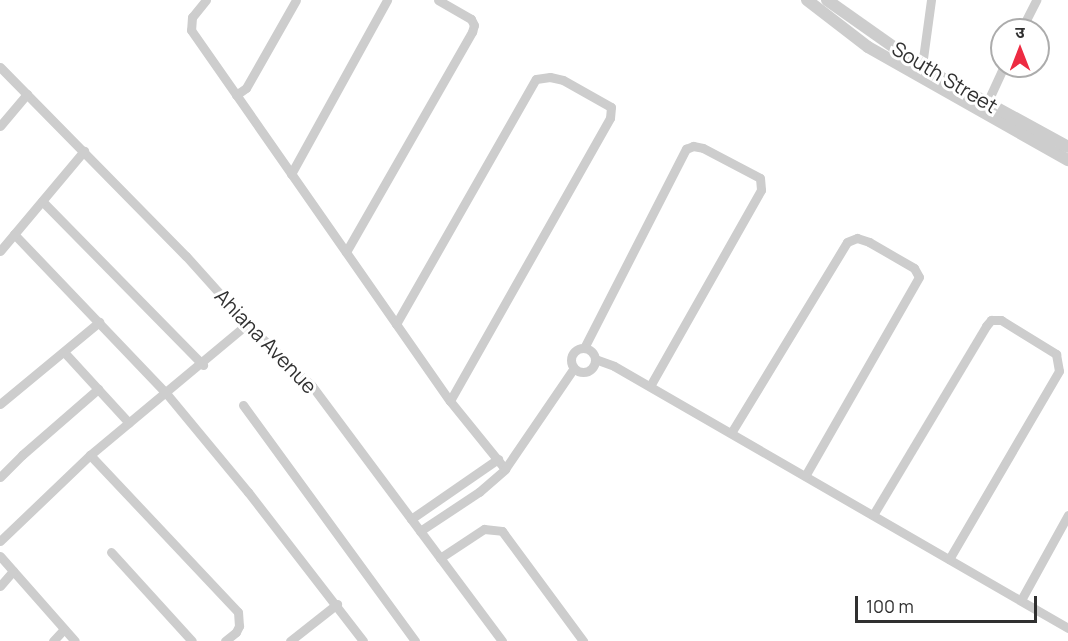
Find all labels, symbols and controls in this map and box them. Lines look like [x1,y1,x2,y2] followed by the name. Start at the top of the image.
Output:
[990,18,1050,78] north arrow
[1015,21,1025,43] text: उ
[888,36,1002,118] street label: South Street
[210,284,322,398] street label: Ahiana Avenue
[858,584,1040,622] scale bar
[866,594,914,618] text: 100 m

